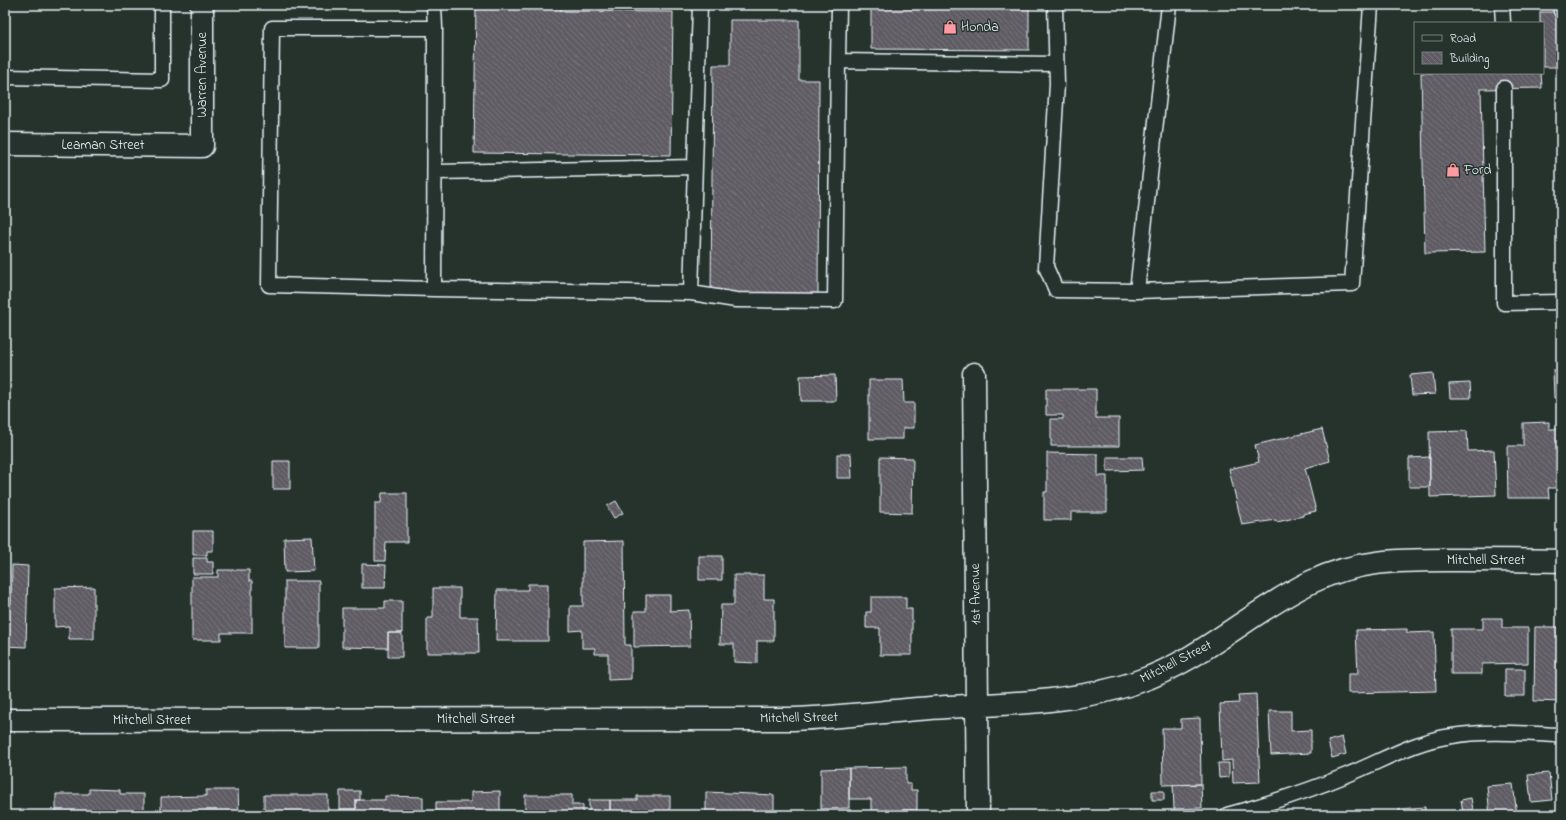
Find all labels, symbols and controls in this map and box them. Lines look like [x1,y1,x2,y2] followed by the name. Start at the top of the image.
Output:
[961,17,999,38] place label: Honda
[942,19,958,35] shop icon: Honda
[1414,22,1544,74] legend
[1450,30,1476,48] text: Road
[192,31,213,118] street label: Warren Avenue
[1449,50,1489,69] text: Building
[61,135,145,156] street label: Leaman Street
[1463,160,1491,181] place label: Ford
[1445,162,1461,178] shop icon: Ford
[1447,550,1525,571] street label: Mitchell Street
[965,562,987,625] street label: 1st Avenue
[1136,635,1216,689] street label: Mitchell Street
[760,707,839,729] street label: Mitchell Street
[437,709,515,730] street label: Mitchell Street
[113,710,191,731] street label: Mitchell Street

